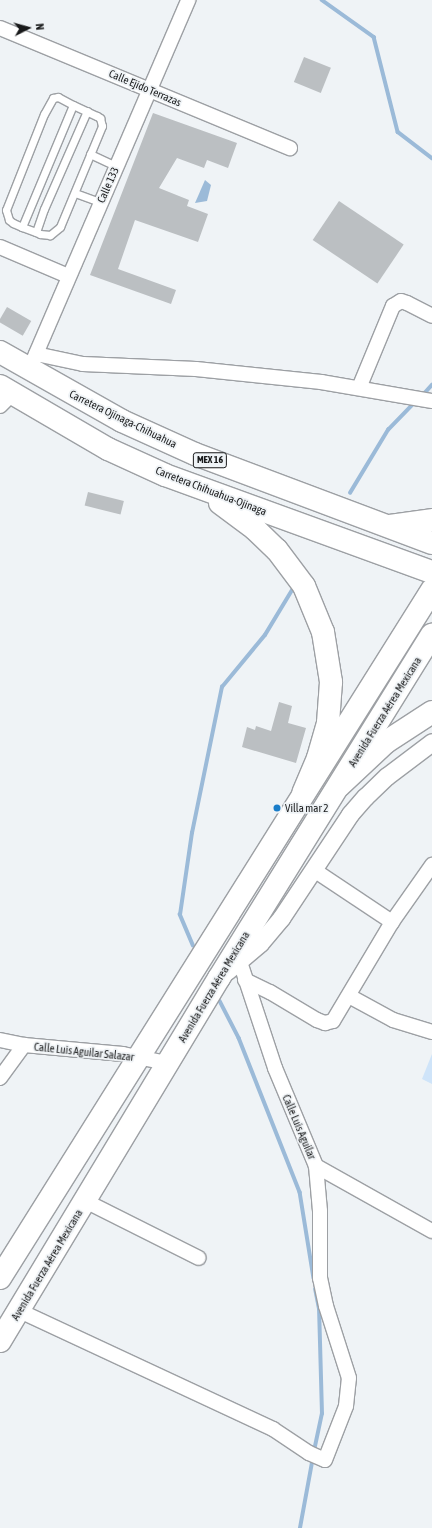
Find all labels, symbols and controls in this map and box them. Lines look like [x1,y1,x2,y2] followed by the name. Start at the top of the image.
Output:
[8,8,48,48] north arrow
[34,23,46,31] text: N
[107,67,183,109] street label: Calle Ejido Terrazas
[94,165,122,205] street label: Calle 133
[67,387,179,451] street label: Carretera Ojinaga-Chihuahua
[192,452,228,468] road number: MEX 16
[154,464,268,518] street label: Carretera Chihuahua-Ojinaga
[346,655,424,769] street label: Avenida Fuerza Aérea Mexicana
[285,801,328,815] place label: Villa mar 2
[272,803,282,813] marker: Villa mar 2
[176,929,252,1045] street label: Avenida Fuerza Aérea Mexicana
[33,1040,135,1064] street label: Calle Luis Aguilar Salazar
[279,1093,319,1161] street label: Calle Luis Aguilar
[9,1207,85,1323] street label: Avenida Fuerza Aérea Mexicana

